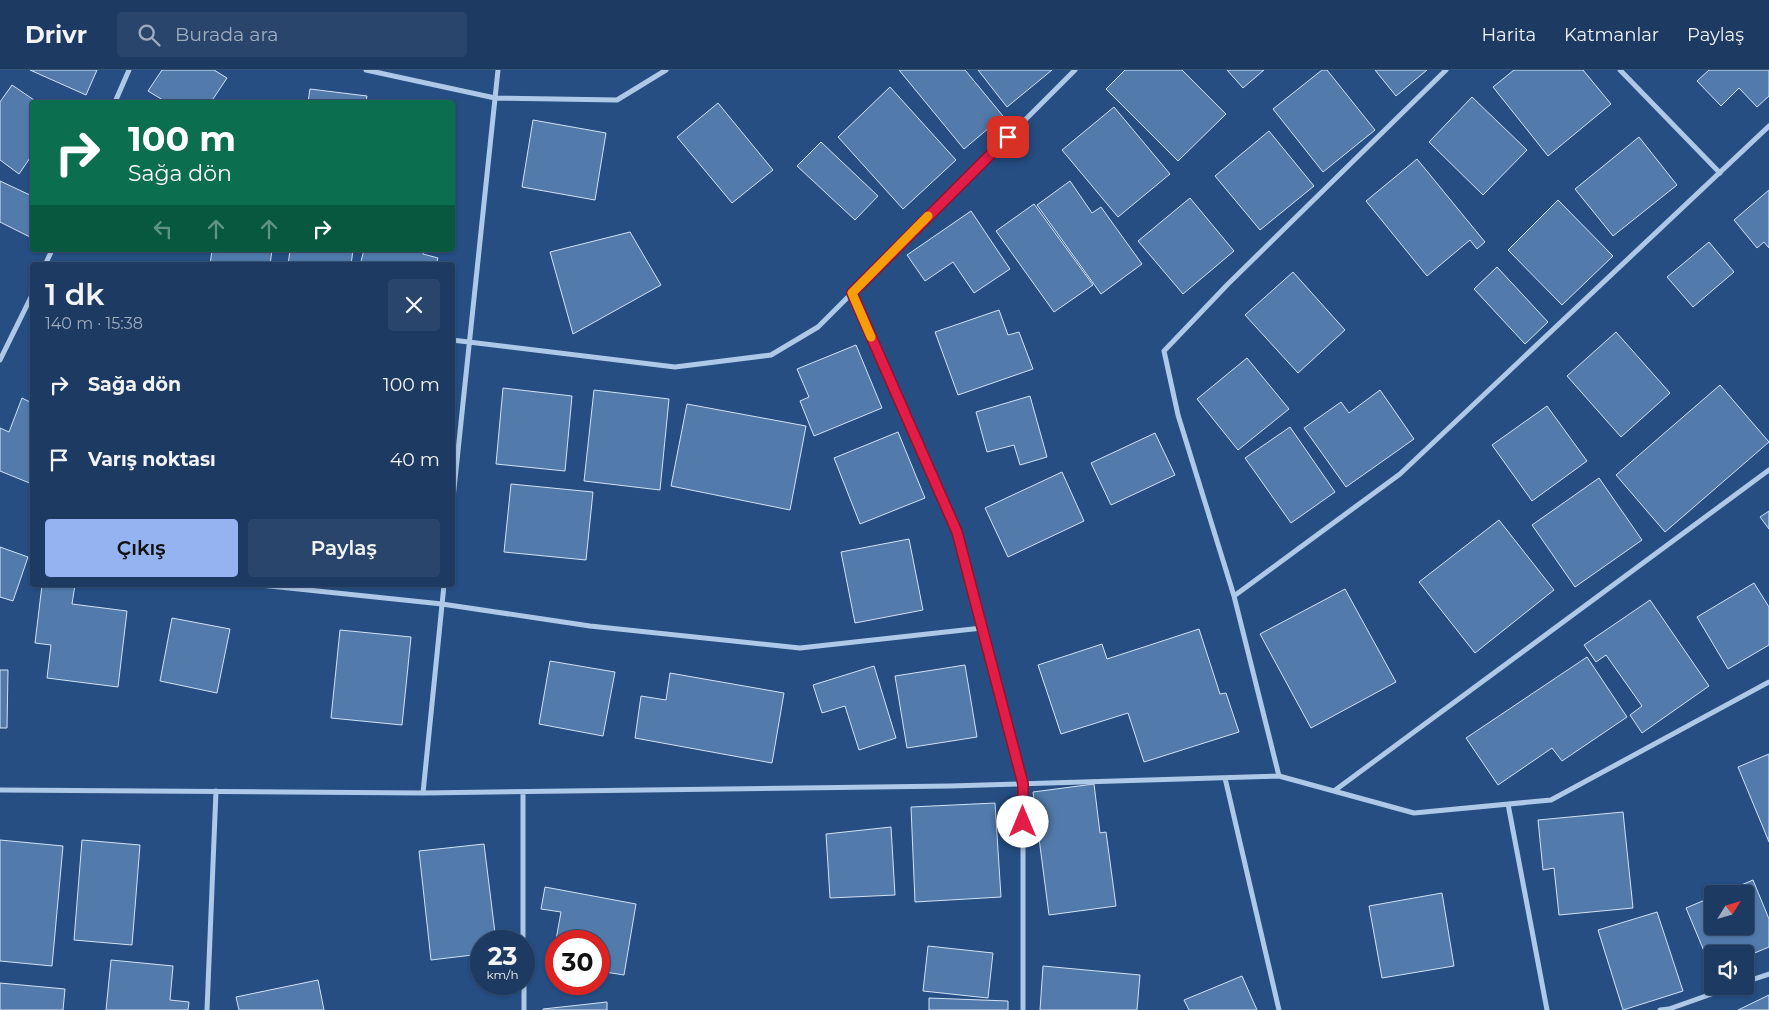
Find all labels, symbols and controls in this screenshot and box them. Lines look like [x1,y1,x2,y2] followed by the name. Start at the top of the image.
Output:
[117,12,467,57] search box
[25,20,87,49] text: Drivr
[135,21,163,49] icon: search
[175,23,279,46] text: Burada ara
[1481,24,1536,46] text: Harita
[1564,24,1659,46] text: Katmanlar
[1687,24,1744,46] text: Paylaş
[987,116,1029,158] pin
[128,117,236,160] text: 100 m
[45,120,110,185] icon: right
[994,123,1022,151] icon: arrive
[128,160,232,187] text: Sağa dön
[149,215,177,243] icon: left
[202,215,230,243] icon: ahead
[255,215,283,243] icon: ahead
[308,215,336,243] icon: right
[45,276,104,313] text: 1 dk
[388,279,440,331] button: close
[45,314,143,333] text: 140 m · 15:38
[45,371,73,399] icon: right
[88,373,181,396] text: Sağa dön
[383,373,440,396] text: 100 m
[45,446,73,474] icon: arrive
[88,448,216,471] text: Varış noktası
[390,448,440,471] text: 40 m
[45,519,238,577] button: Çıkış
[248,519,440,577] button: Paylaş
[996,795,1048,847] position arrow
[1704,885,1754,935] north arrow
[1704,885,1754,995] map controls
[545,930,610,995] speed limit sign: 30
[488,941,517,971] text: 23
[1704,945,1754,995] button: sound
[486,967,519,982] text: km/h

